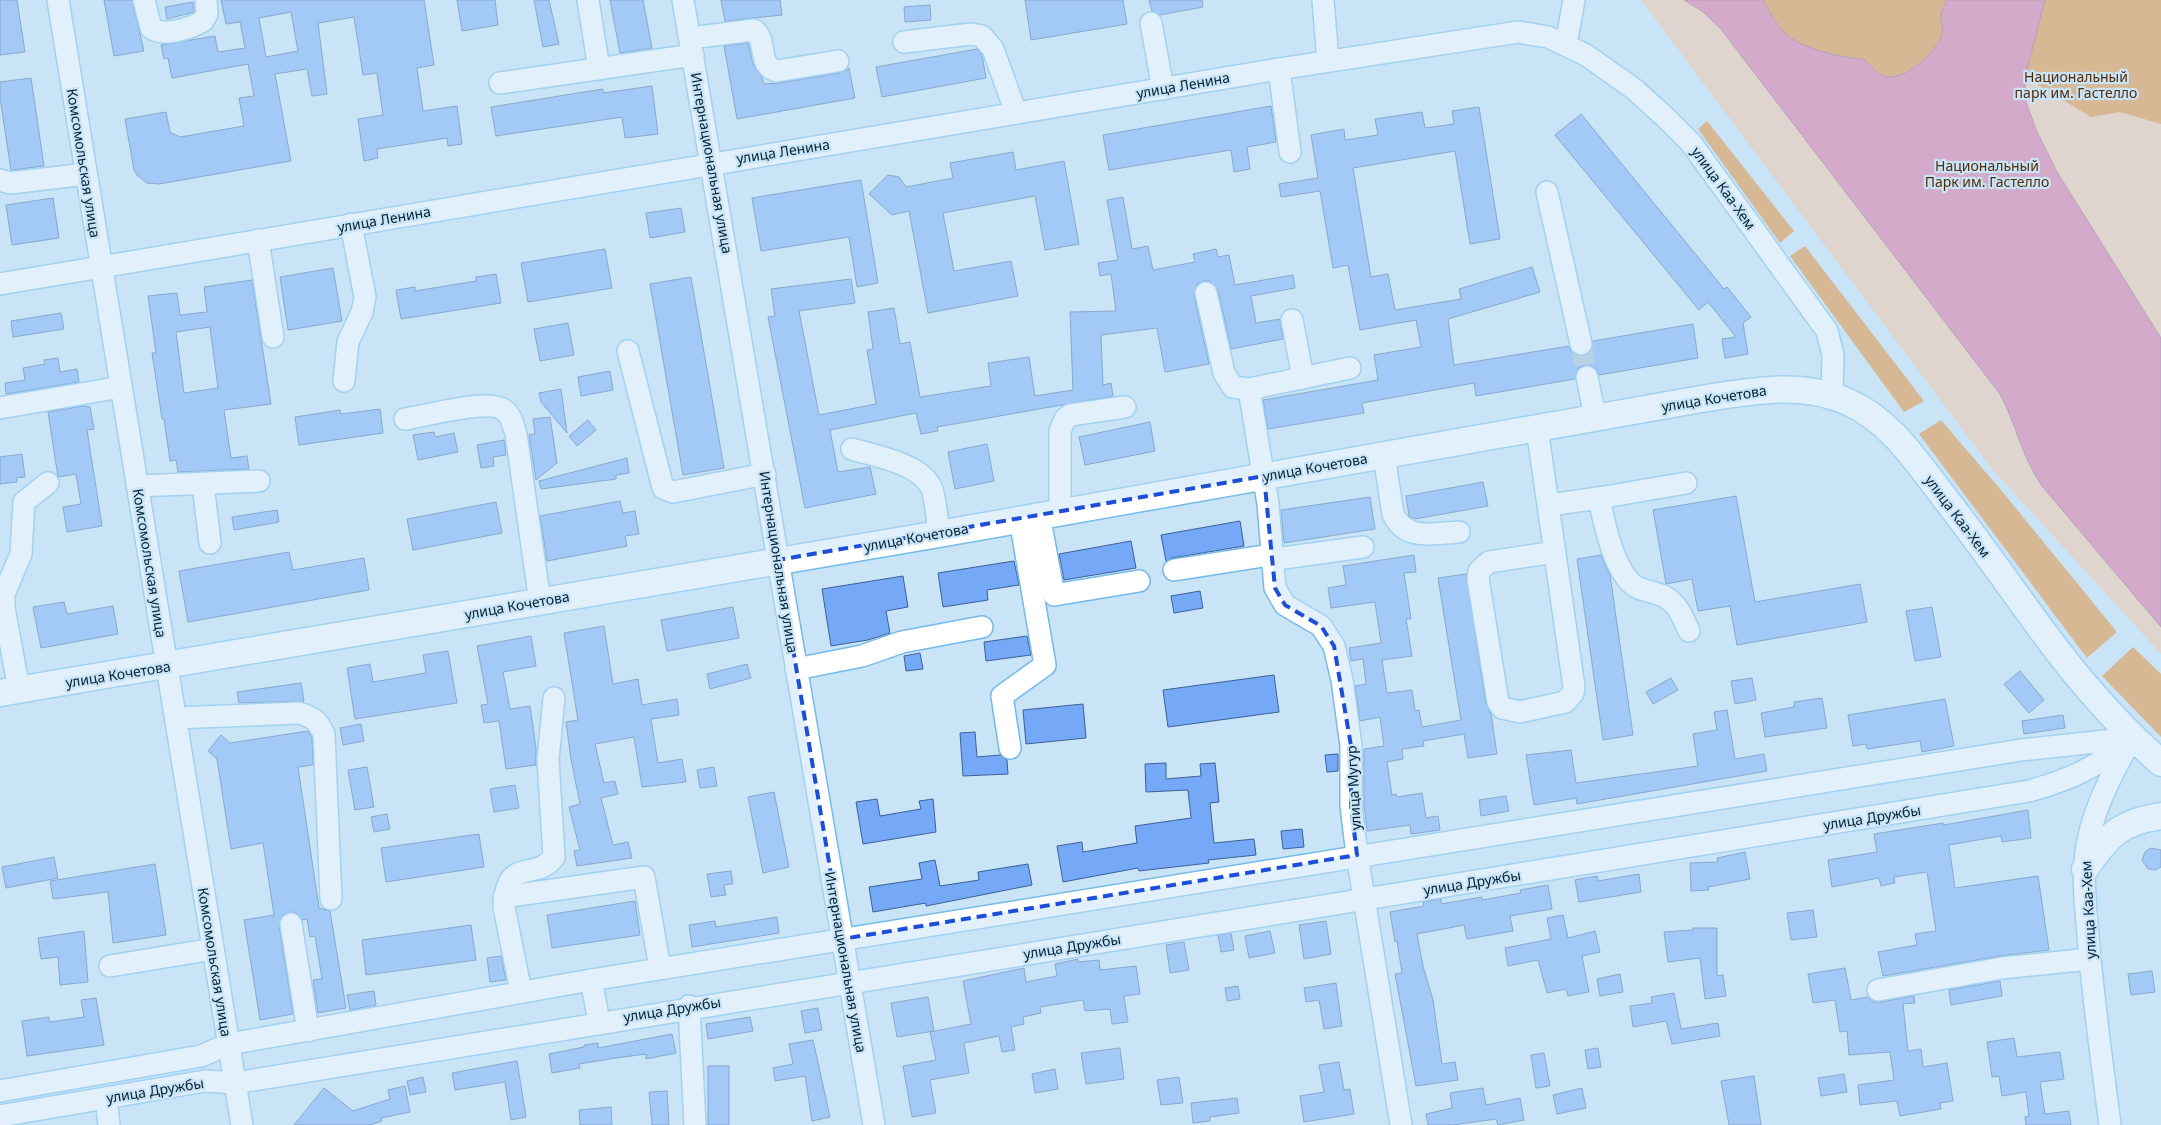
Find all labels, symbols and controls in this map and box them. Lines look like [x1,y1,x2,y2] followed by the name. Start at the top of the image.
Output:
[1135,67,1231,103] street label: улица Ленина
[2015,67,2137,102] park label: Национальный парк им. Гастелло
[687,71,737,255] street label: Интернациональная улица
[63,87,105,239] street label: Комсомольская улица
[735,134,831,168] street label: улица Ленина
[1687,143,1761,233] street label: улица Каа-Хем
[1925,156,2049,191] park label: Национальный Парк им. Гастелло
[336,201,432,237] street label: улица Ленина
[1660,380,1768,416] street label: улица Кочетова
[1261,448,1369,486] street label: улица Кочетова
[755,470,803,654] street label: Интернациональная улица
[1921,471,1995,561] street label: улица Каа-Хем
[129,487,171,639] street label: Комсомольская улица
[862,518,970,556] street label: улица Кочетова
[463,586,571,624] street label: улица Кочетова
[64,656,172,692] street label: улица Кочетова
[1341,745,1365,831] street label: улица Мугур
[1822,800,1922,834] street label: улица Дружбы
[2076,860,2100,960] street label: улица Каа-Хем
[1422,865,1522,899] street label: улица Дружбы
[821,870,871,1054] street label: Интернациональная улица
[194,886,236,1038] street label: Комсомольская улица
[1022,929,1122,963] street label: улица Дружбы
[622,992,722,1026] street label: улица Дружбы
[105,1073,205,1107] street label: улица Дружбы

